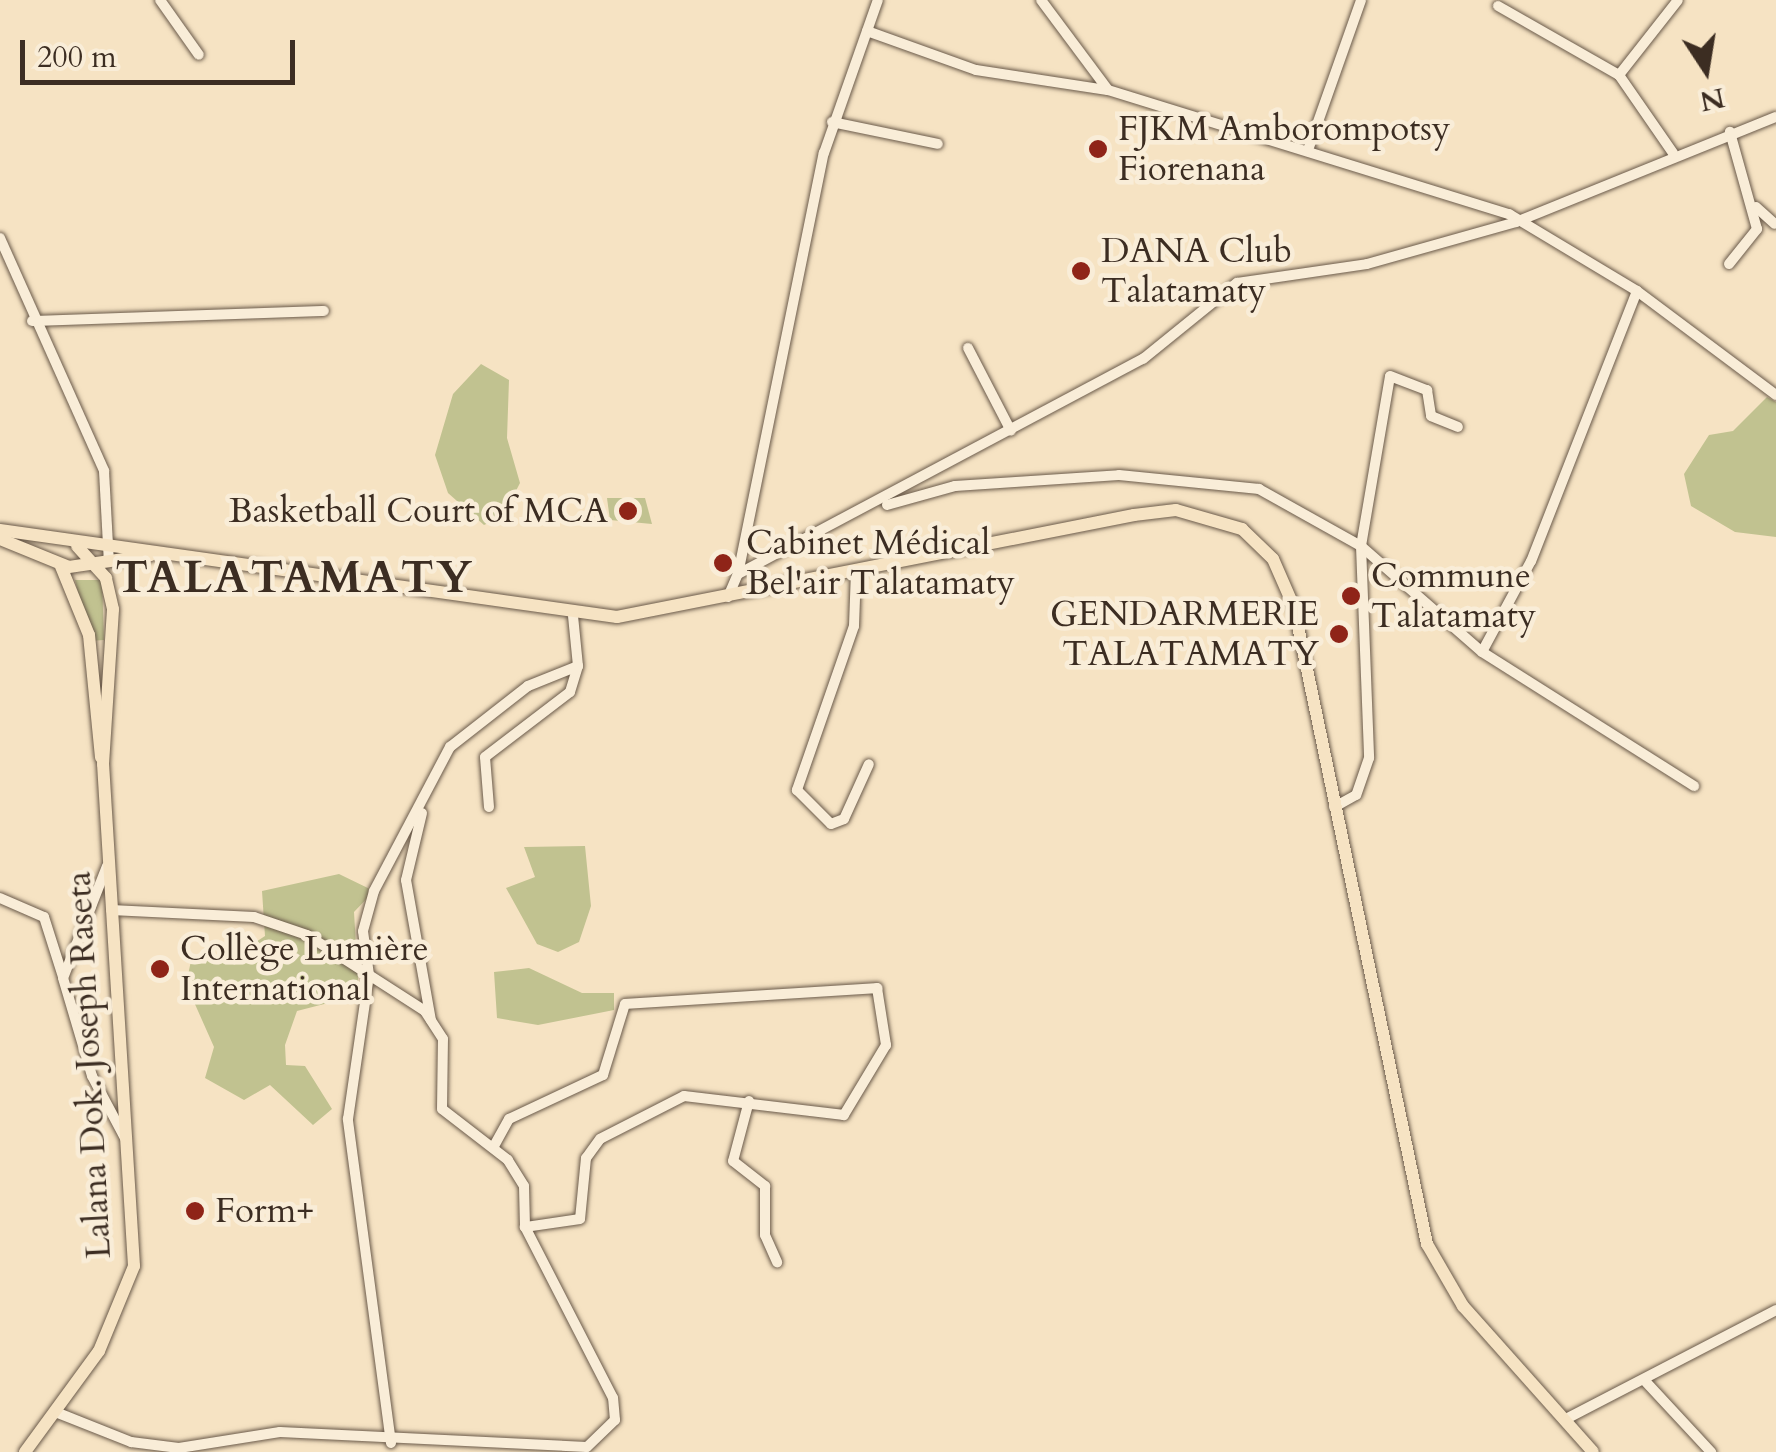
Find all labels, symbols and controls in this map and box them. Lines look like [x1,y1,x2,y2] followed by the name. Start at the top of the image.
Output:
[25,20,300,82] scale bar
[1656,20,1756,120] north arrow
[37,37,117,78] text: 200 m
[1696,78,1728,120] text: N
[1118,108,1450,190] place label: FJKM Amborompotsy Fiorenana
[1087,138,1109,160] marker: FJKM Amborompotsy Fiorenana
[1101,230,1292,312] place label: DANA Club Talatamaty
[1070,260,1092,282] marker: DANA Club Talatamaty
[229,490,608,532] place label: Basketball Court of MCA
[617,500,639,522] marker: Basketball Court of MCA
[746,522,1015,604] place label: Cabinet Médical Bel'air Talatamaty
[710,550,736,576] marker: Cabinet Médical Bel'air Talatamaty
[115,551,475,605] district label: TALATAMATY
[1371,555,1536,637] place label: Commune Talatamaty
[1340,585,1362,607] marker: Commune Talatamaty
[1050,593,1319,675] place label: GENDARMERIE TALATAMATY
[1328,623,1350,645] marker: GENDARMERIE TALATAMATY
[58,870,120,1260] street label: Lalana Dok. Joseph Raseta
[180,928,429,1010] place label: Collège Lumière International
[149,958,171,980] marker: Collège Lumière International
[215,1190,314,1232] place label: Form+
[184,1200,206,1222] marker: Form+

